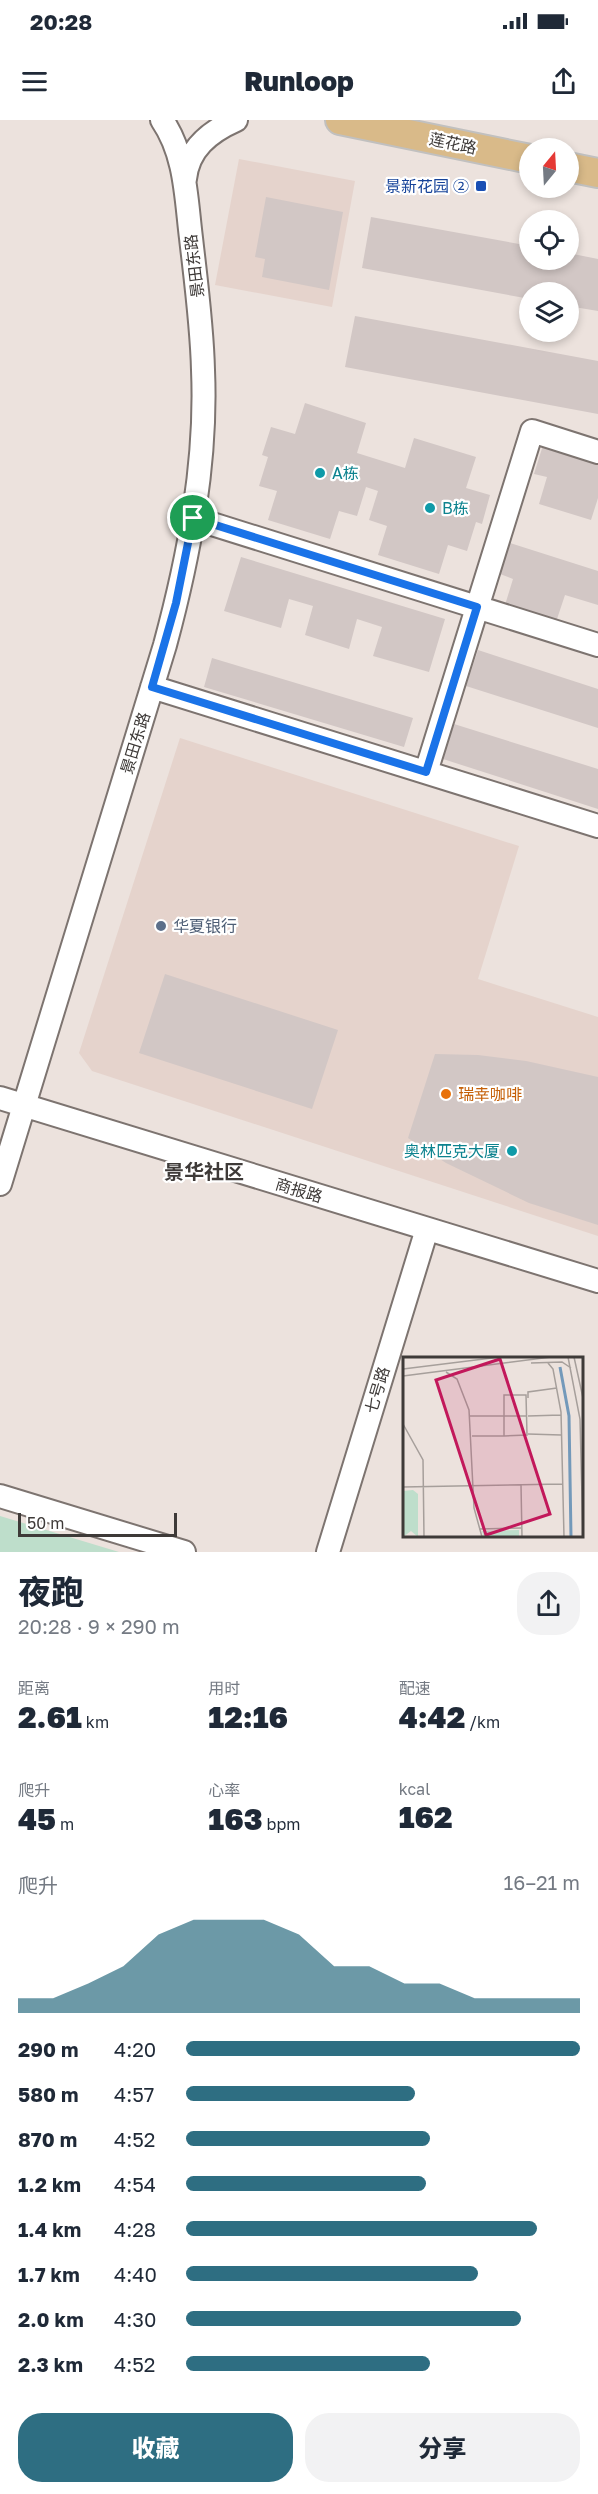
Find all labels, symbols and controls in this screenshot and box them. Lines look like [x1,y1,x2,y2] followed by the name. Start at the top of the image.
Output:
[30,8,92,35] text: 20:28
[18,65,51,98] icon: menu
[244,65,354,97] text: Runloop
[547,65,580,98] icon: share
[427,128,479,158] street label: 莲花路
[519,138,579,198] north arrow
[519,138,579,342] map controls
[385,176,469,196] place label: 景新花园 ②
[474,179,488,193] marker: 景新花园 ②
[519,210,579,270] button: locate
[180,233,208,299] street label: 景田东路
[519,282,579,342] button: layers
[332,463,359,483] place label: A栋
[313,466,327,480] marker: A栋
[167,492,218,543] pin
[442,498,469,518] place label: B栋
[176,501,209,534] icon: arrive
[423,501,437,515] marker: B栋
[116,709,154,777] street label: 景田东路
[173,916,237,936] place label: 华夏银行
[154,919,168,933] marker: 华夏银行
[458,1084,522,1104] place label: 瑞幸咖啡
[439,1087,453,1101] marker: 瑞幸咖啡
[404,1141,500,1161] place label: 奥林匹克大厦
[505,1144,519,1158] marker: 奥林匹克大厦
[164,1159,244,1183] district label: 景华社区
[273,1173,325,1207] street label: 商报路
[403,1357,583,1537] inset map
[360,1364,394,1416] street label: 七号路
[18,1510,177,1538] scale bar
[27,1513,64,1533] text: 50 m
[18,1572,84,1611] text: 夜跑
[517,1572,580,1635] button: share
[18,1614,180,1638] text: 20:28 · 9 × 290 m
[18,1678,50,1698] text: 距离
[208,1678,240,1698] text: 用时
[399,1678,431,1698] text: 配速
[18,1699,82,1735] text: 2.61
[208,1699,288,1735] text: 12:16
[399,1699,465,1735] text: 4:42
[82,1712,109,1732] text: km
[465,1712,500,1732] text: /km
[399,1779,430,1799] text: kcal
[18,1780,50,1800] text: 爬升
[208,1780,240,1800] text: 心率
[399,1799,453,1835] text: 162
[18,1801,56,1837] text: 45
[208,1801,263,1837] text: 163
[56,1814,74,1834] text: m
[263,1814,300,1834] text: bpm
[504,1870,580,1894] text: 16–21 m
[18,1873,58,1897] text: 爬升
[18,2037,78,2061] text: 290 m
[114,2037,156,2061] text: 4:20
[18,2082,79,2106] text: 580 m
[114,2082,154,2106] text: 4:57
[18,2127,77,2151] text: 870 m
[114,2127,155,2151] text: 4:52
[18,2172,81,2196] text: 1.2 km
[114,2172,156,2196] text: 4:54
[18,2217,81,2241] text: 1.4 km
[114,2217,156,2241] text: 4:28
[18,2262,80,2286] text: 1.7 km
[114,2262,157,2286] text: 4:40
[18,2307,84,2331] text: 2.0 km
[114,2307,156,2331] text: 4:30
[18,2352,83,2376] text: 2.3 km
[114,2352,155,2376] text: 4:52
[18,2413,293,2482] button: 收藏
[305,2413,580,2482] button: 分享

